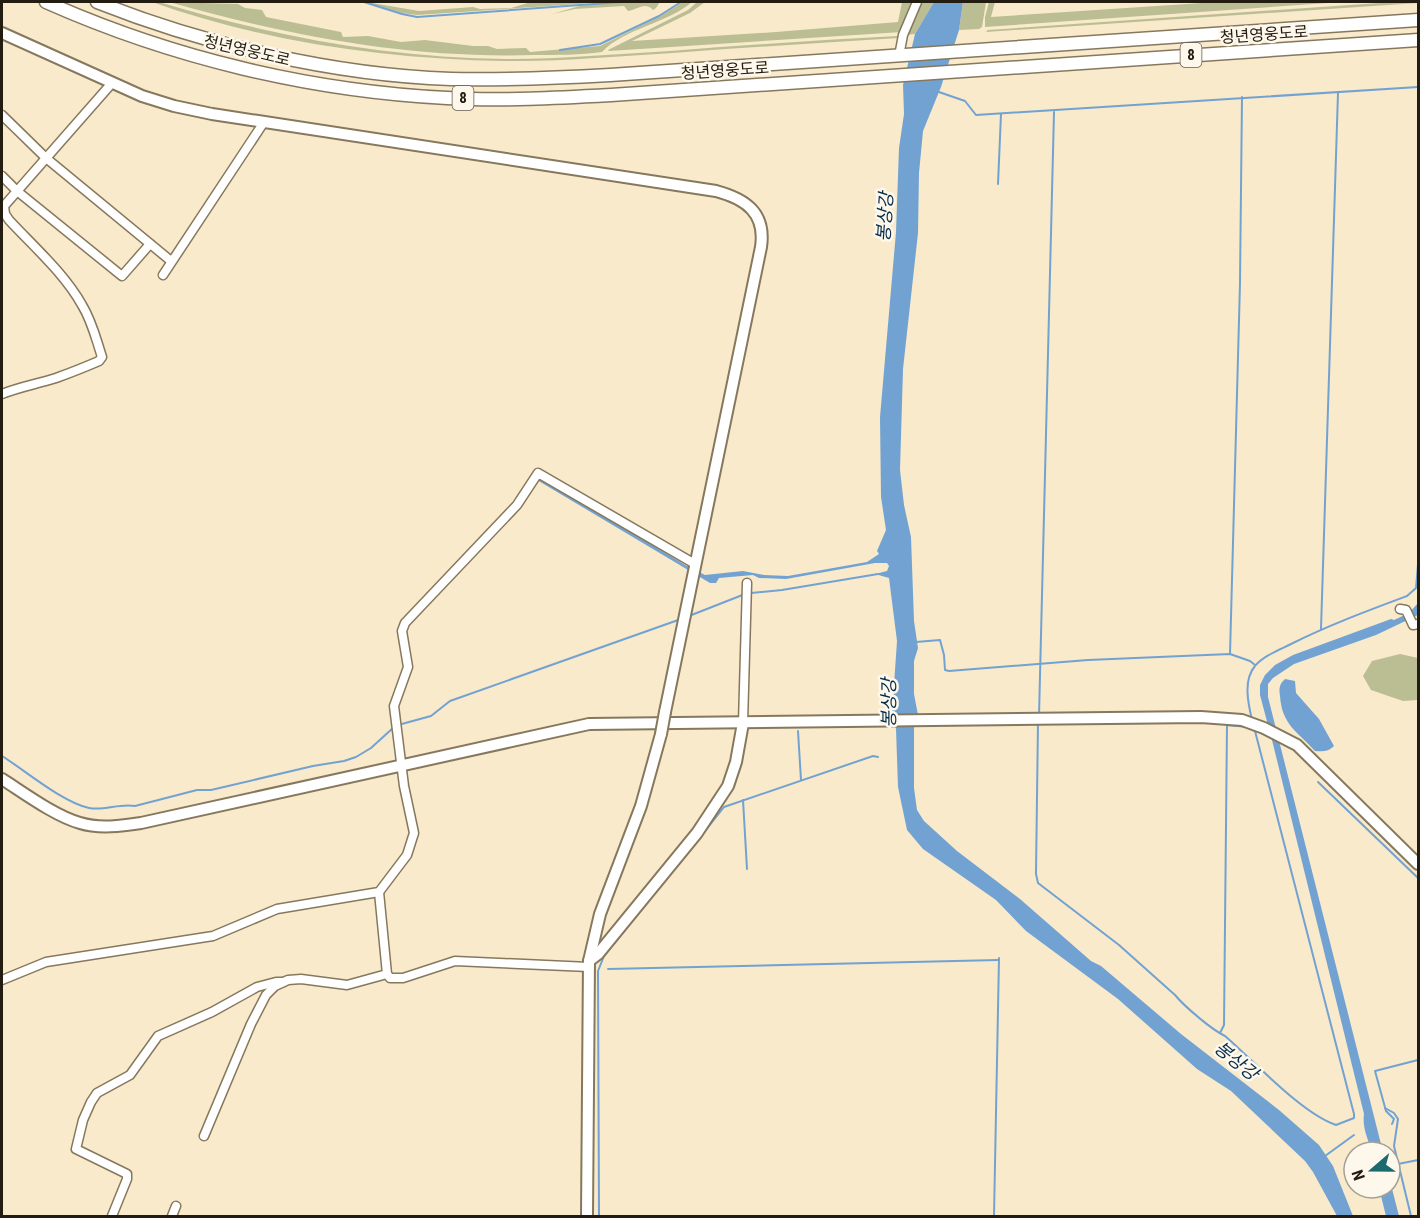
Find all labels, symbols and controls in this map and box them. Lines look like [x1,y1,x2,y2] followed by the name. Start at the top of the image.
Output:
[1219,22,1309,47] street label: 청년영웅도로
[202,31,292,70] street label: 청년영웅도로
[1180,43,1202,67] road number: 8
[680,58,770,83] street label: 청년영웅도로
[452,86,474,110] road number: 8
[872,189,897,242] water label: 봉상강
[878,676,899,728] water label: 봉상강
[1210,1037,1264,1086] water label: 봉상강
[1342,1140,1402,1200] north arrow
[1348,1167,1369,1183] text: N

